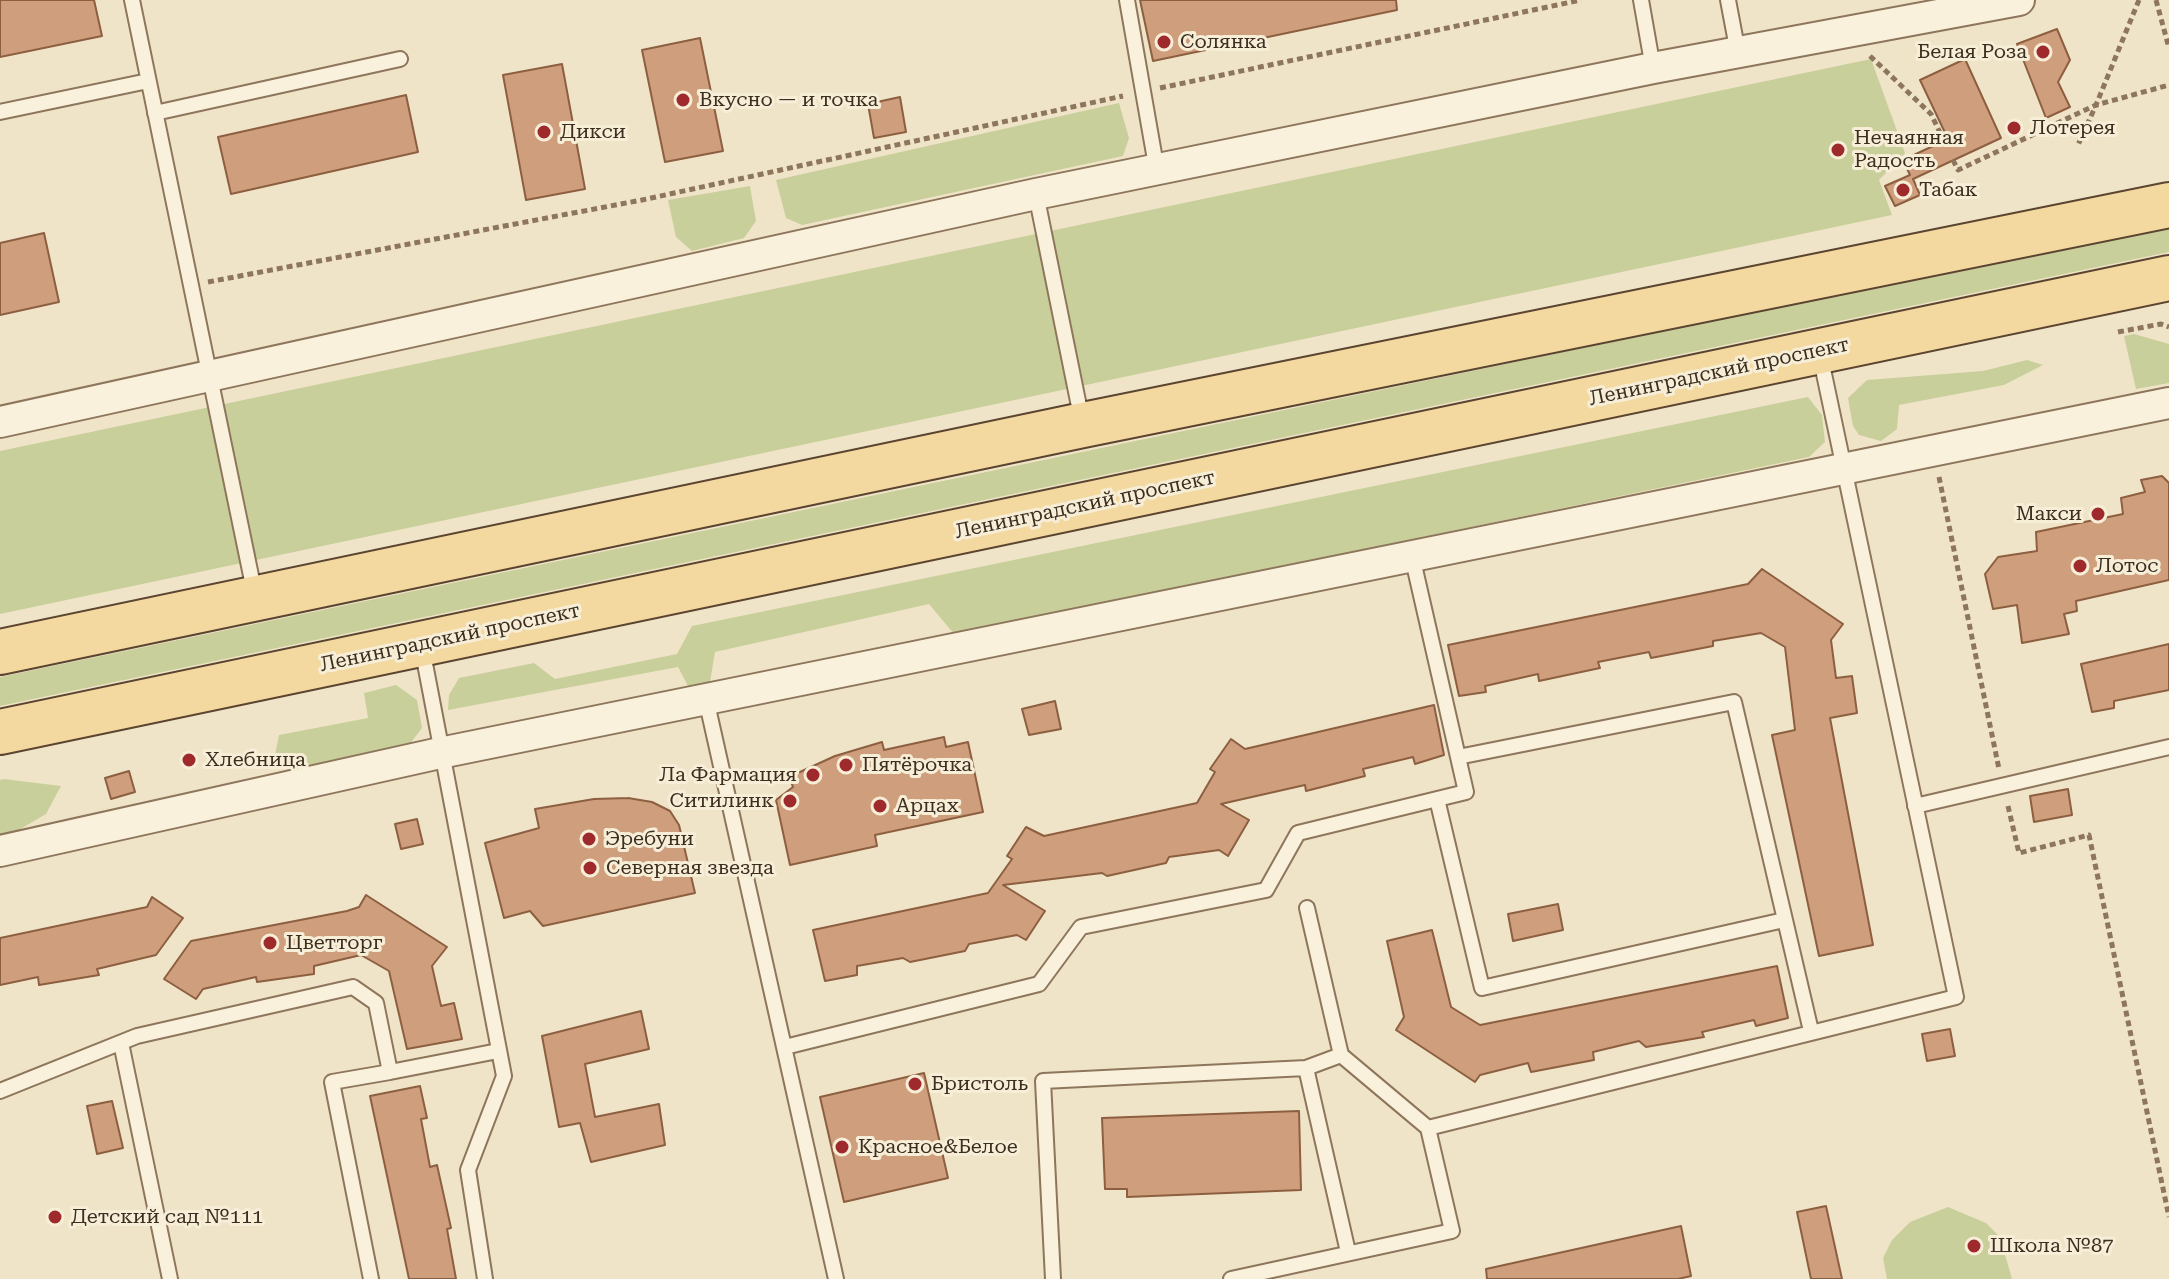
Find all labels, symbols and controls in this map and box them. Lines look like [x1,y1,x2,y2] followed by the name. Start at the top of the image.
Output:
[1180,30,1267,54] place label: Солянка
[1155,33,1173,51] marker: Солянка
[1917,40,2027,64] place label: Белая Роза
[2034,43,2052,61] marker: Белая Роза
[699,88,878,112] place label: Вкусно — и точка
[674,91,692,109] marker: Вкусно — и точка
[2030,116,2115,140] place label: Лотерея
[2005,119,2023,137] marker: Лотерея
[560,120,626,144] place label: Дикси
[535,123,553,141] marker: Дикси
[1854,126,1964,173] place label: Нечаянная Радость
[1829,141,1847,159] marker: Нечаянная Радость
[1919,178,1977,202] place label: Табак
[1894,181,1912,199] marker: Табак
[1587,333,1851,411] street label: Ленинградский проспект
[953,466,1217,544] street label: Ленинградский проспект
[2016,502,2082,526] place label: Макси
[2089,505,2107,523] marker: Макси
[2096,554,2158,578] place label: Лотос
[2071,557,2089,575] marker: Лотос
[318,599,582,677] street label: Ленинградский проспект
[205,748,306,772] place label: Хлебница
[180,751,198,769] marker: Хлебница
[862,753,972,777] place label: Пятёрочка
[837,756,855,774] marker: Пятёрочка
[659,763,797,787] place label: Ла Фармация
[804,766,822,784] marker: Ла Фармация
[670,789,774,813] place label: Ситилинк
[781,792,799,810] marker: Ситилинк
[896,794,958,818] place label: Арцах
[871,797,889,815] marker: Арцах
[605,827,694,851] place label: Эребуни
[580,830,598,848] marker: Эребуни
[606,856,774,880] place label: Северная звезда
[581,859,599,877] marker: Северная звезда
[286,931,383,955] place label: Цветторг
[261,934,279,952] marker: Цветторг
[931,1072,1028,1096] place label: Бристоль
[906,1075,924,1093] marker: Бристоль
[858,1135,1018,1159] place label: Красное&Белое
[833,1138,851,1156] marker: Красное&Белое
[71,1205,263,1229] place label: Детский сад №111
[46,1208,64,1226] marker: Детский сад №111
[1990,1234,2113,1258] place label: Школа №87
[1965,1237,1983,1255] marker: Школа №87

